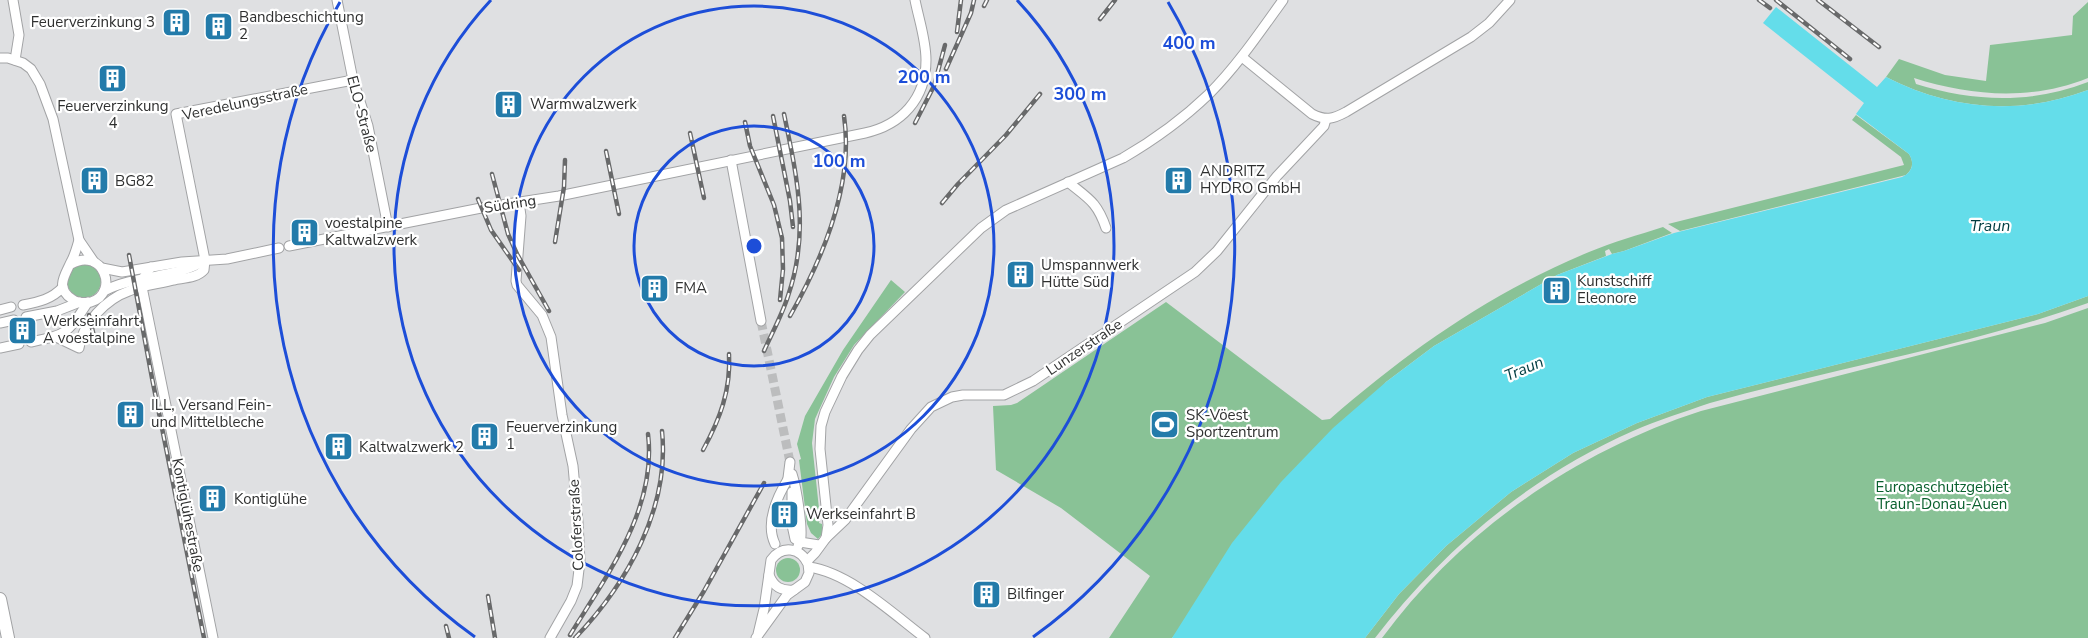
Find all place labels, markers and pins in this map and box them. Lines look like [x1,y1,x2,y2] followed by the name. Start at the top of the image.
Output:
[160,6,192,38] building icon: Feuerverzinkung 3
[239,7,364,44] place label: Bandbeschichtung 2
[202,10,234,42] building icon: Bandbeschichtung 2
[31,12,155,32] place label: Feuerverzinkung 3
[97,63,129,95] building icon: Feuerverzinkung 4
[493,88,525,120] building icon: Warmwalzwerk
[530,94,637,114] place label: Warmwalzwerk
[57,96,169,133] place label: Feuerverzinkung 4
[1200,161,1301,198] place label: ANDRITZ HYDRO GmbH
[1163,164,1195,196] building icon: ANDRITZ HYDRO GmbH
[78,165,110,197] building icon: BG82
[115,171,154,191] place label: BG82
[325,213,418,250] place label: voestalpine Kaltwalzwerk
[288,216,320,248] building icon: voestalpine Kaltwalzwerk
[744,236,764,256] centre of rings
[1041,255,1139,292] place label: Umspannwerk Hütte Süd
[1004,258,1036,290] building icon: Umspannwerk Hütte Süd
[1577,271,1652,308] place label: Kunstschiff Eleonore
[638,272,670,304] building icon: FMA
[1540,274,1572,306] building icon: Kunstschiff Eleonore
[675,278,707,298] place label: FMA
[43,311,140,348] place label: Werkseinfahrt A voestalpine
[6,314,38,346] building icon: Werkseinfahrt A voestalpine
[151,395,272,432] place label: ILL, Versand Fein- und Mittelbleche
[114,398,146,430] building icon: ILL, Versand Fein- und Mittelbleche
[1186,405,1279,442] place label: SK-Vöest Sportzentrum
[1149,408,1181,440] sports icon: SK-Vöest Sportzentrum
[506,417,617,454] place label: Feuerverzinkung 1
[469,420,501,452] building icon: Feuerverzinkung 1
[322,431,354,463] building icon: Kaltwalzwerk 2
[359,437,464,457] place label: Kaltwalzwerk 2
[197,483,229,515] building icon: Kontiglühe
[234,489,307,509] place label: Kontiglühe
[769,498,801,530] building icon: Werkseinfahrt B
[806,504,916,524] place label: Werkseinfahrt B
[970,578,1002,610] building icon: Bilfinger
[1007,584,1065,604] place label: Bilfinger

